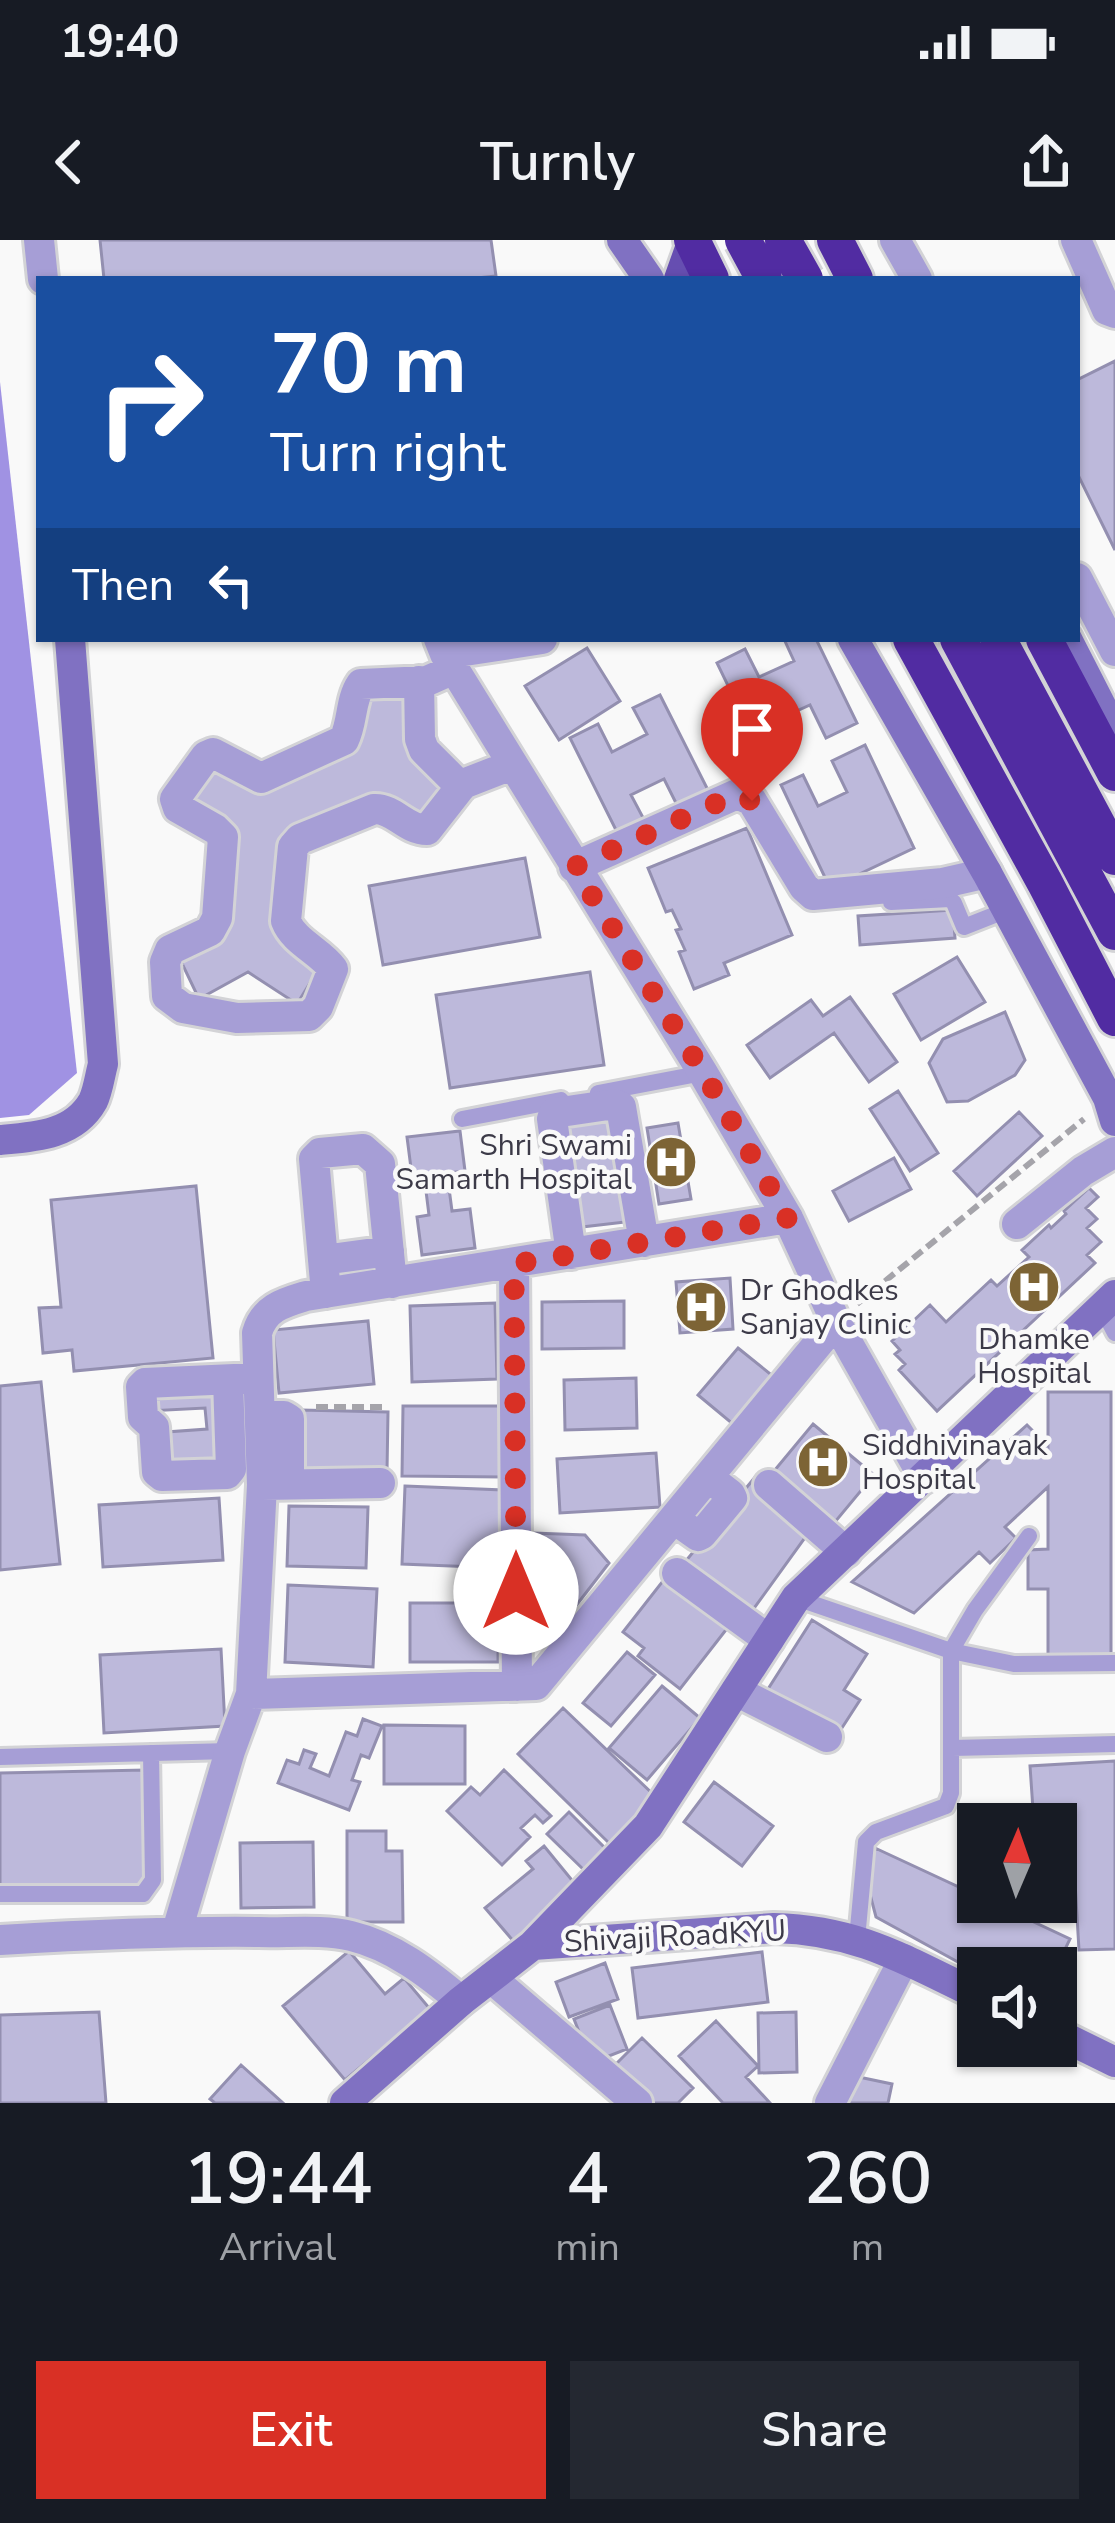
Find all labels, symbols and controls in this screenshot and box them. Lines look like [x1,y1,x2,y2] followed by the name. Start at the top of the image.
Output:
[60,12,179,73] text: 19:40
[480,125,635,199] text: Turnly
[36,129,102,195] icon: back
[1013,129,1079,195] icon: share
[270,307,467,422] text: 70 m
[72,324,228,480] icon: right
[270,416,506,490] text: Turn right
[198,552,264,618] icon: left
[72,555,174,616] text: Then
[701,678,803,801] pin
[719,696,785,762] icon: arrive
[396,1125,632,1200] place label: Shri Swami Samarth Hospital
[643,1134,699,1190] hospital icon: Shri Swami Samarth Hospital
[1006,1259,1062,1315] hospital icon: Dhamke Hospital
[740,1270,911,1345] place label: Dr Ghodkes Sanjay Clinic
[673,1279,729,1335] hospital icon: Dr Ghodkes Sanjay Clinic
[977,1319,1091,1394] place label: Dhamke Hospital
[862,1425,1049,1500] place label: Siddhivinayak Hospital
[795,1434,851,1490] hospital icon: Siddhivinayak Hospital
[453,1529,579,1655] position arrow
[957,1803,1077,1923] north arrow
[957,1803,1077,2067] map controls
[563,1910,787,1963] street label: Shivaji RoadKYU
[957,1947,1077,2067] button: sound
[183,2130,373,2228] text: 19:44
[566,2130,609,2228] text: 4
[803,2130,932,2228] text: 260
[219,2221,336,2274] text: Arrival
[555,2221,620,2274] text: min
[851,2221,884,2274] text: m
[36,2361,546,2499] button: Exit
[570,2361,1079,2499] button: Share

